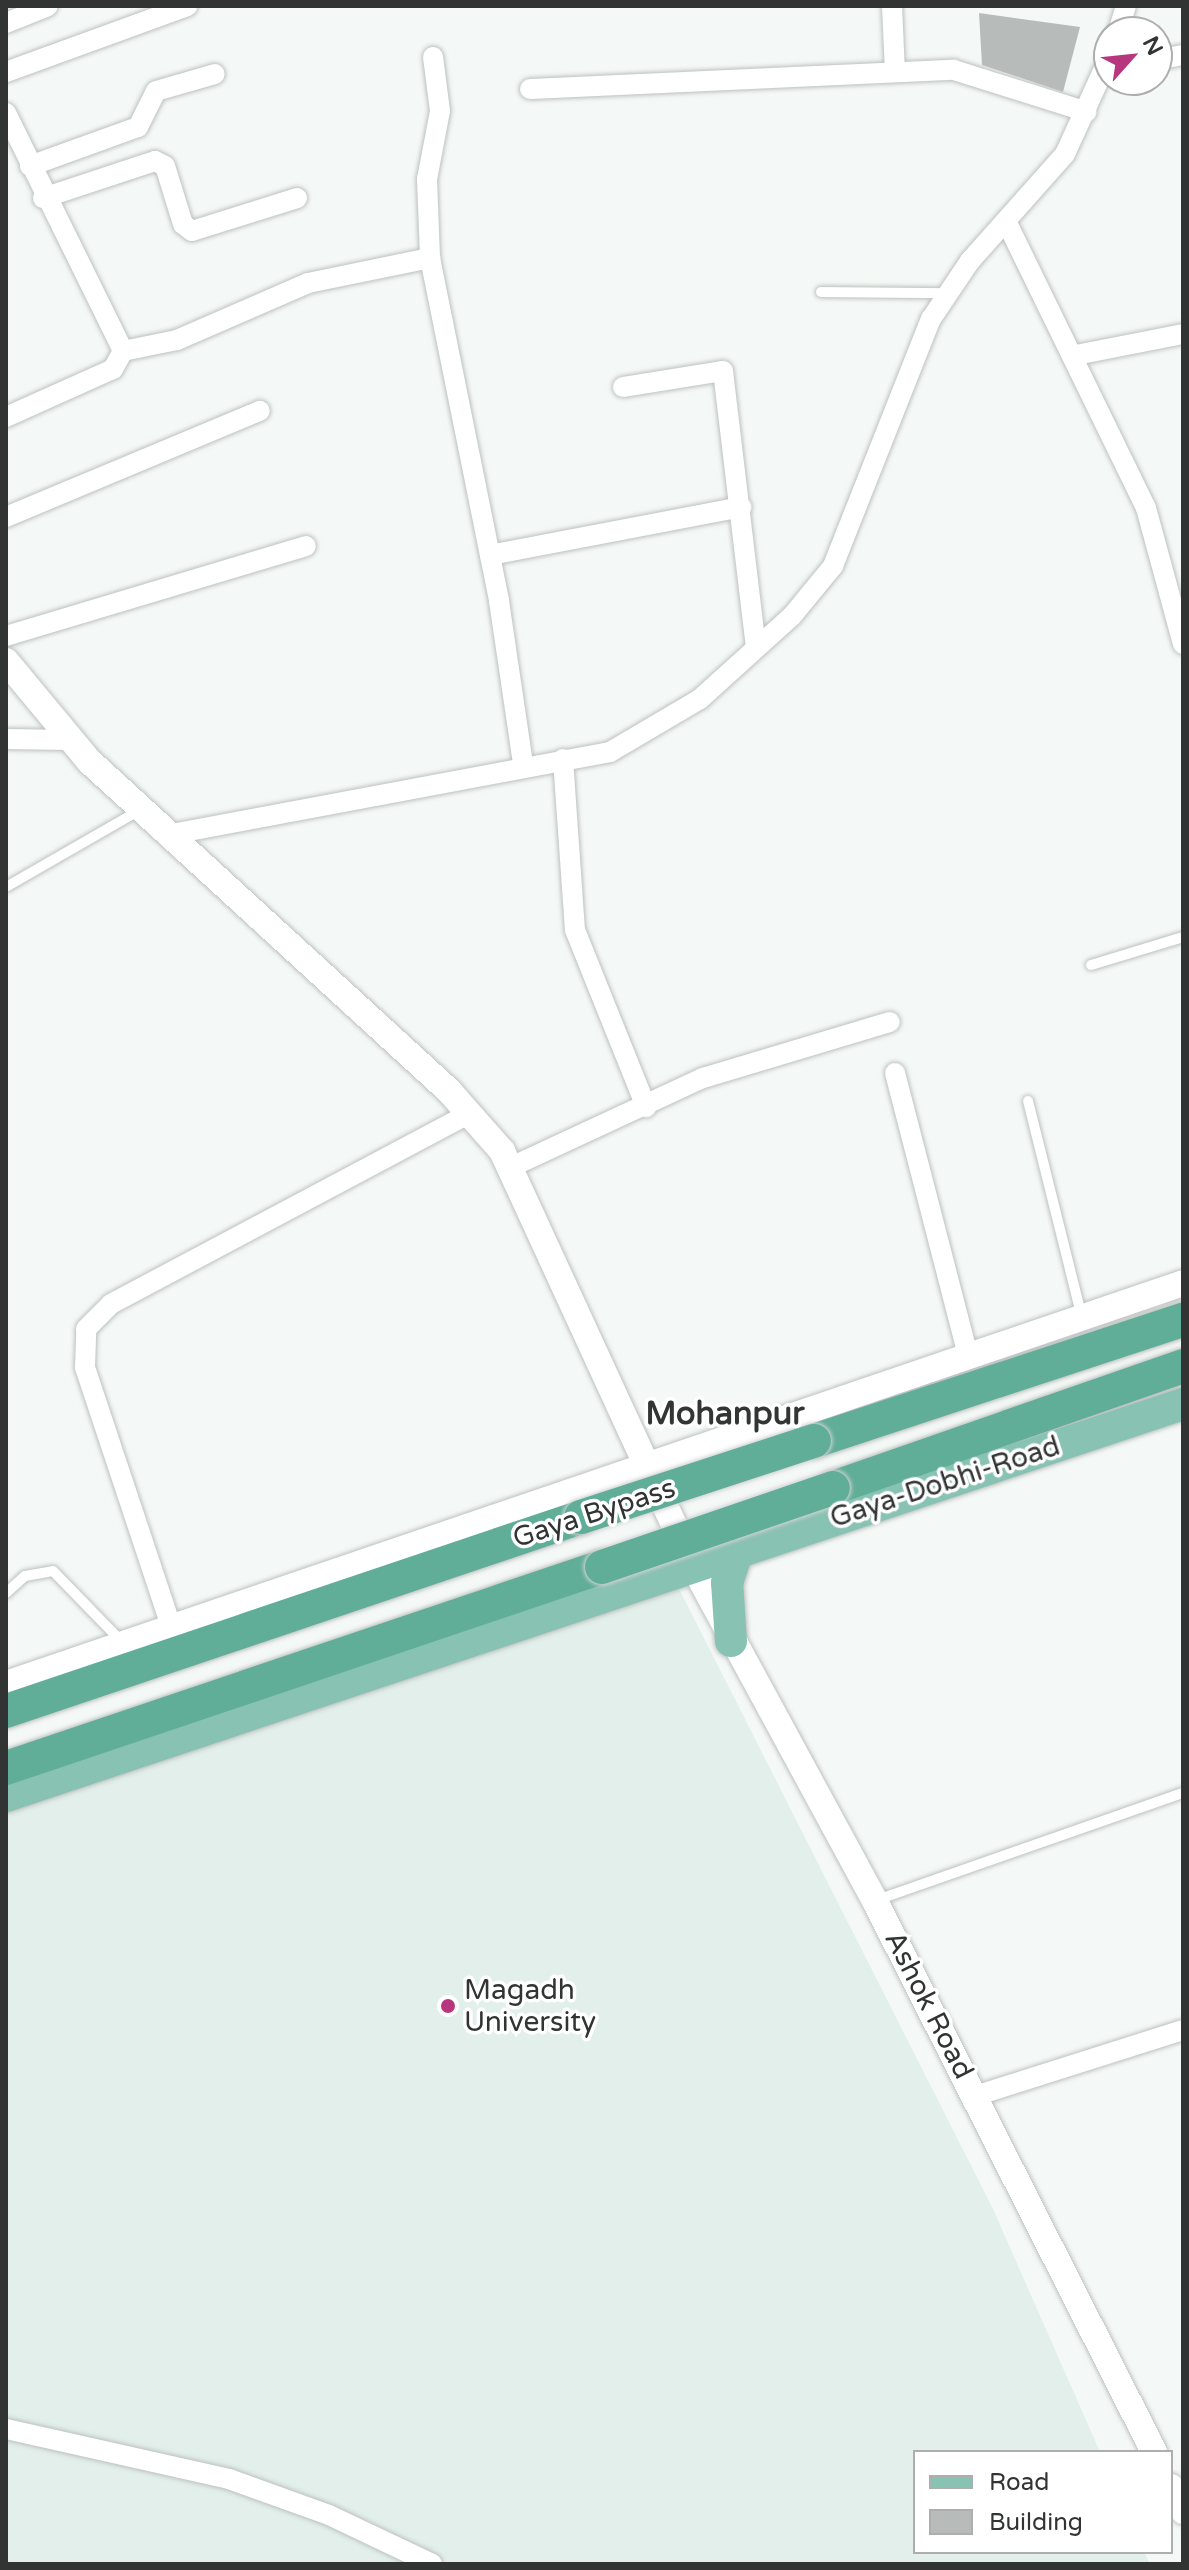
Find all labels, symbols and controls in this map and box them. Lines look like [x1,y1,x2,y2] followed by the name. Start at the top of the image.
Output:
[1093,16,1173,96] north arrow
[1137,32,1168,60] text: N
[646,1395,804,1433] district label: Mohanpur
[826,1429,1064,1535] street label: Gaya-Dobhi-Road
[508,1471,680,1555] street label: Gaya Bypass
[877,1926,981,2084] street label: Ashok Road
[464,1973,596,2039] place label: Magadh University
[439,1997,457,2015] marker: Magadh University
[913,2450,1173,2554] legend
[989,2468,1049,2497] text: Road
[989,2508,1083,2537] text: Building

